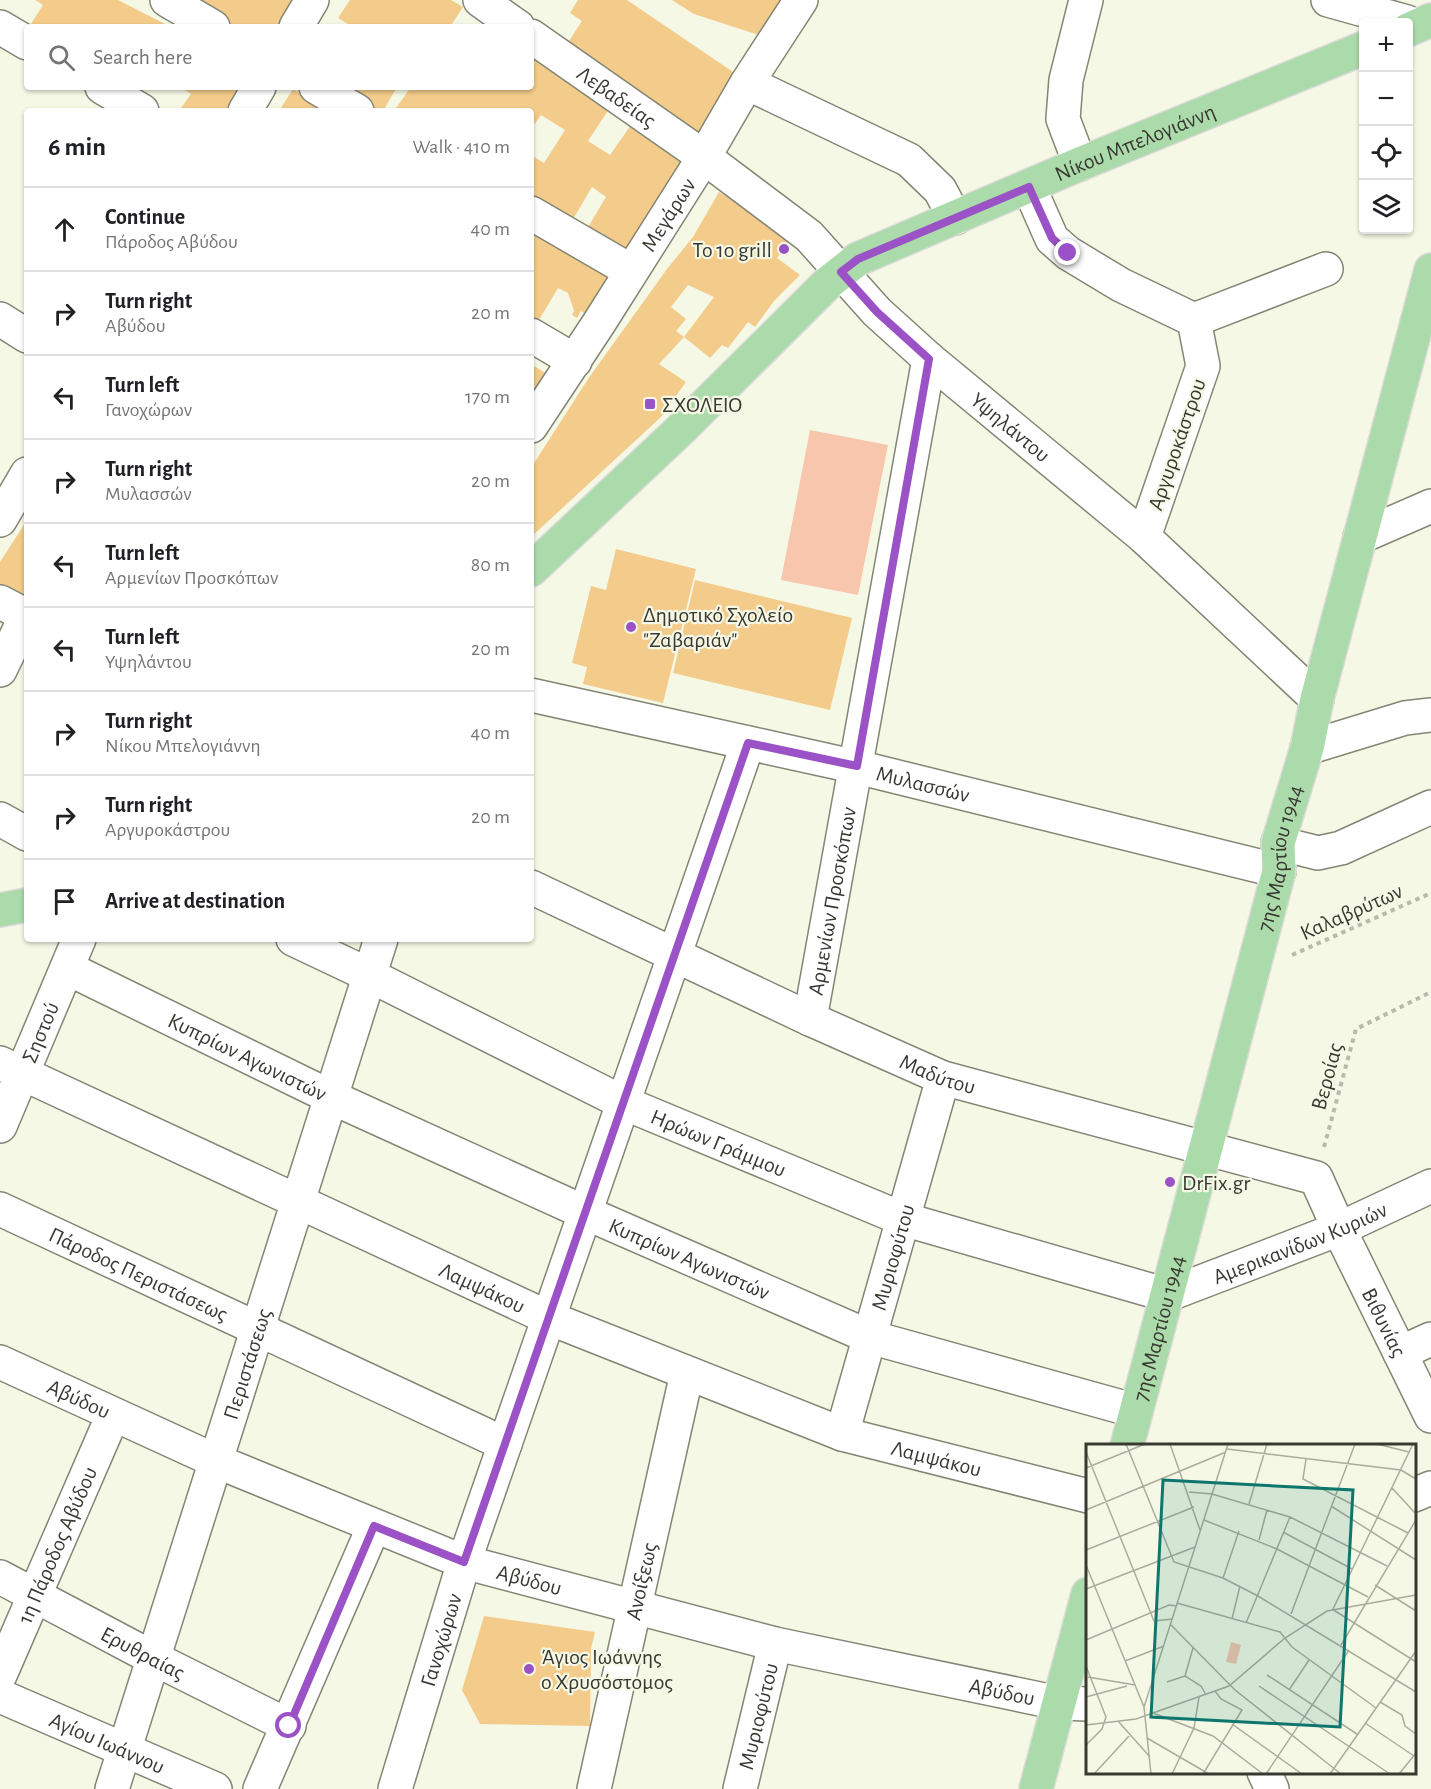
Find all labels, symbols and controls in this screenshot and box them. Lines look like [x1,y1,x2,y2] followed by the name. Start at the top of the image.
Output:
[1359,18,1413,234] map controls
[1359,18,1413,72] button: +
[24,24,534,90] search box
[45,41,78,74] icon: search
[93,46,192,68] text: Search here
[573,62,660,132] street label: Λεβαδείας
[1359,72,1413,126] button: −
[1052,100,1219,186] street label: Νίκου Μπελογιάννη
[1359,126,1413,180] button: locate
[48,134,106,160] text: 6 min
[412,137,510,157] text: Walk · 410 m
[637,174,700,255] street label: Μεγάρων
[1359,180,1413,234] button: layers
[105,206,185,228] text: Continue
[48,213,81,246] icon: ahead
[471,219,510,239] text: 40 m
[105,232,238,252] text: Πάροδος Αβύδου
[693,239,772,261] place label: Το 1ο grill
[1054,239,1080,265] route end
[777,242,791,256] marker: Το 1ο grill
[105,290,192,312] text: Turn right
[48,297,81,330] icon: right
[471,303,510,323] text: 20 m
[105,316,165,336] text: Αβύδου
[105,374,179,396] text: Turn left
[1144,376,1210,513] street label: Αργυροκάστρου
[48,381,81,414] icon: left
[465,387,510,407] text: 170 m
[967,389,1054,467] street label: Υψηλάντου
[662,394,742,416] place label: ΣΧΟΛΕΙΟ
[643,397,657,411] marker: ΣΧΟΛΕΙΟ
[105,400,192,420] text: Γανοχώρων
[105,458,192,480] text: Turn right
[48,465,81,498] icon: right
[471,471,510,491] text: 20 m
[105,484,192,504] text: Μυλασσών
[105,542,179,564] text: Turn left
[48,549,81,582] icon: left
[471,555,510,575] text: 80 m
[105,568,278,588] text: Αρμενίων Προσκόπων
[643,604,793,651] place label: Δημοτικό Σχολείο "Ζαβαριάν"
[624,620,638,634] marker: Δημοτικό Σχολείο "Ζαβαριάν"
[105,626,179,648] text: Turn left
[48,633,81,666] icon: left
[471,639,510,659] text: 20 m
[105,652,192,672] text: Υψηλάντου
[105,710,192,732] text: Turn right
[48,717,81,750] icon: right
[471,723,510,743] text: 40 m
[105,736,261,756] text: Νίκου Μπελογιάννη
[874,762,972,806] street label: Μυλασσών
[1254,782,1307,934] street label: 7ης Μαρτίου 1944
[105,794,192,816] text: Turn right
[48,801,81,834] icon: right
[805,805,860,997] street label: Αρμενίων Προσκόπων
[471,807,510,827] text: 20 m
[105,820,230,840] text: Αργυροκάστρου
[1297,880,1406,944] street label: Καλαβρύτων
[48,885,81,918] icon: arrive
[105,890,285,912] text: Arrive at destination
[18,999,63,1066] street label: Σηστού
[164,1009,330,1105] street label: Κυπρίων Αγωνιστών
[1307,1040,1346,1112] street label: Βεροίας
[896,1050,978,1098] street label: Μαδύτου
[648,1105,789,1181] street label: Ηρώων Γράμμου
[1182,1172,1250,1194] place label: DrFix.gr
[1163,1175,1177,1189] marker: DrFix.gr
[1210,1198,1390,1288] street label: Αμερικανίδων Κυριών
[868,1202,919,1313] street label: Μυριοφύτου
[605,1214,773,1304] street label: Κυπρίων Αγωνιστών
[45,1223,231,1325] street label: Πάροδος Περιστάσεως
[1129,1253,1189,1404] street label: 7ης Μαρτίου 1944
[436,1259,528,1317] street label: Λαμψάκου
[1358,1284,1410,1361] street label: Βιθυνίας
[220,1306,275,1422] street label: Περιστάσεως
[44,1375,114,1423] street label: Αβύδου
[889,1437,984,1481] street label: Λαμψάκου
[1086,1444,1416,1774] inset map
[14,1463,101,1627] street label: 1η Πάροδος Αβύδου
[622,1540,661,1622] street label: Ανοίξεως
[494,1561,564,1599] street label: Αβύδου
[417,1591,466,1689] street label: Γανοχώρων
[97,1623,188,1684] street label: Ερυθραίας
[541,1646,673,1693] place label: Άγιος Ιωάννης ο Χρυσόστομος
[735,1661,782,1772] street label: Μυριοφύτου
[522,1662,536,1676] marker: Άγιος Ιωάννης ο Χρυσόστομος
[967,1675,1037,1710] street label: Αβύδου
[46,1709,168,1778] street label: Αγίου Ιωάννου
[275,1712,301,1738] route start

